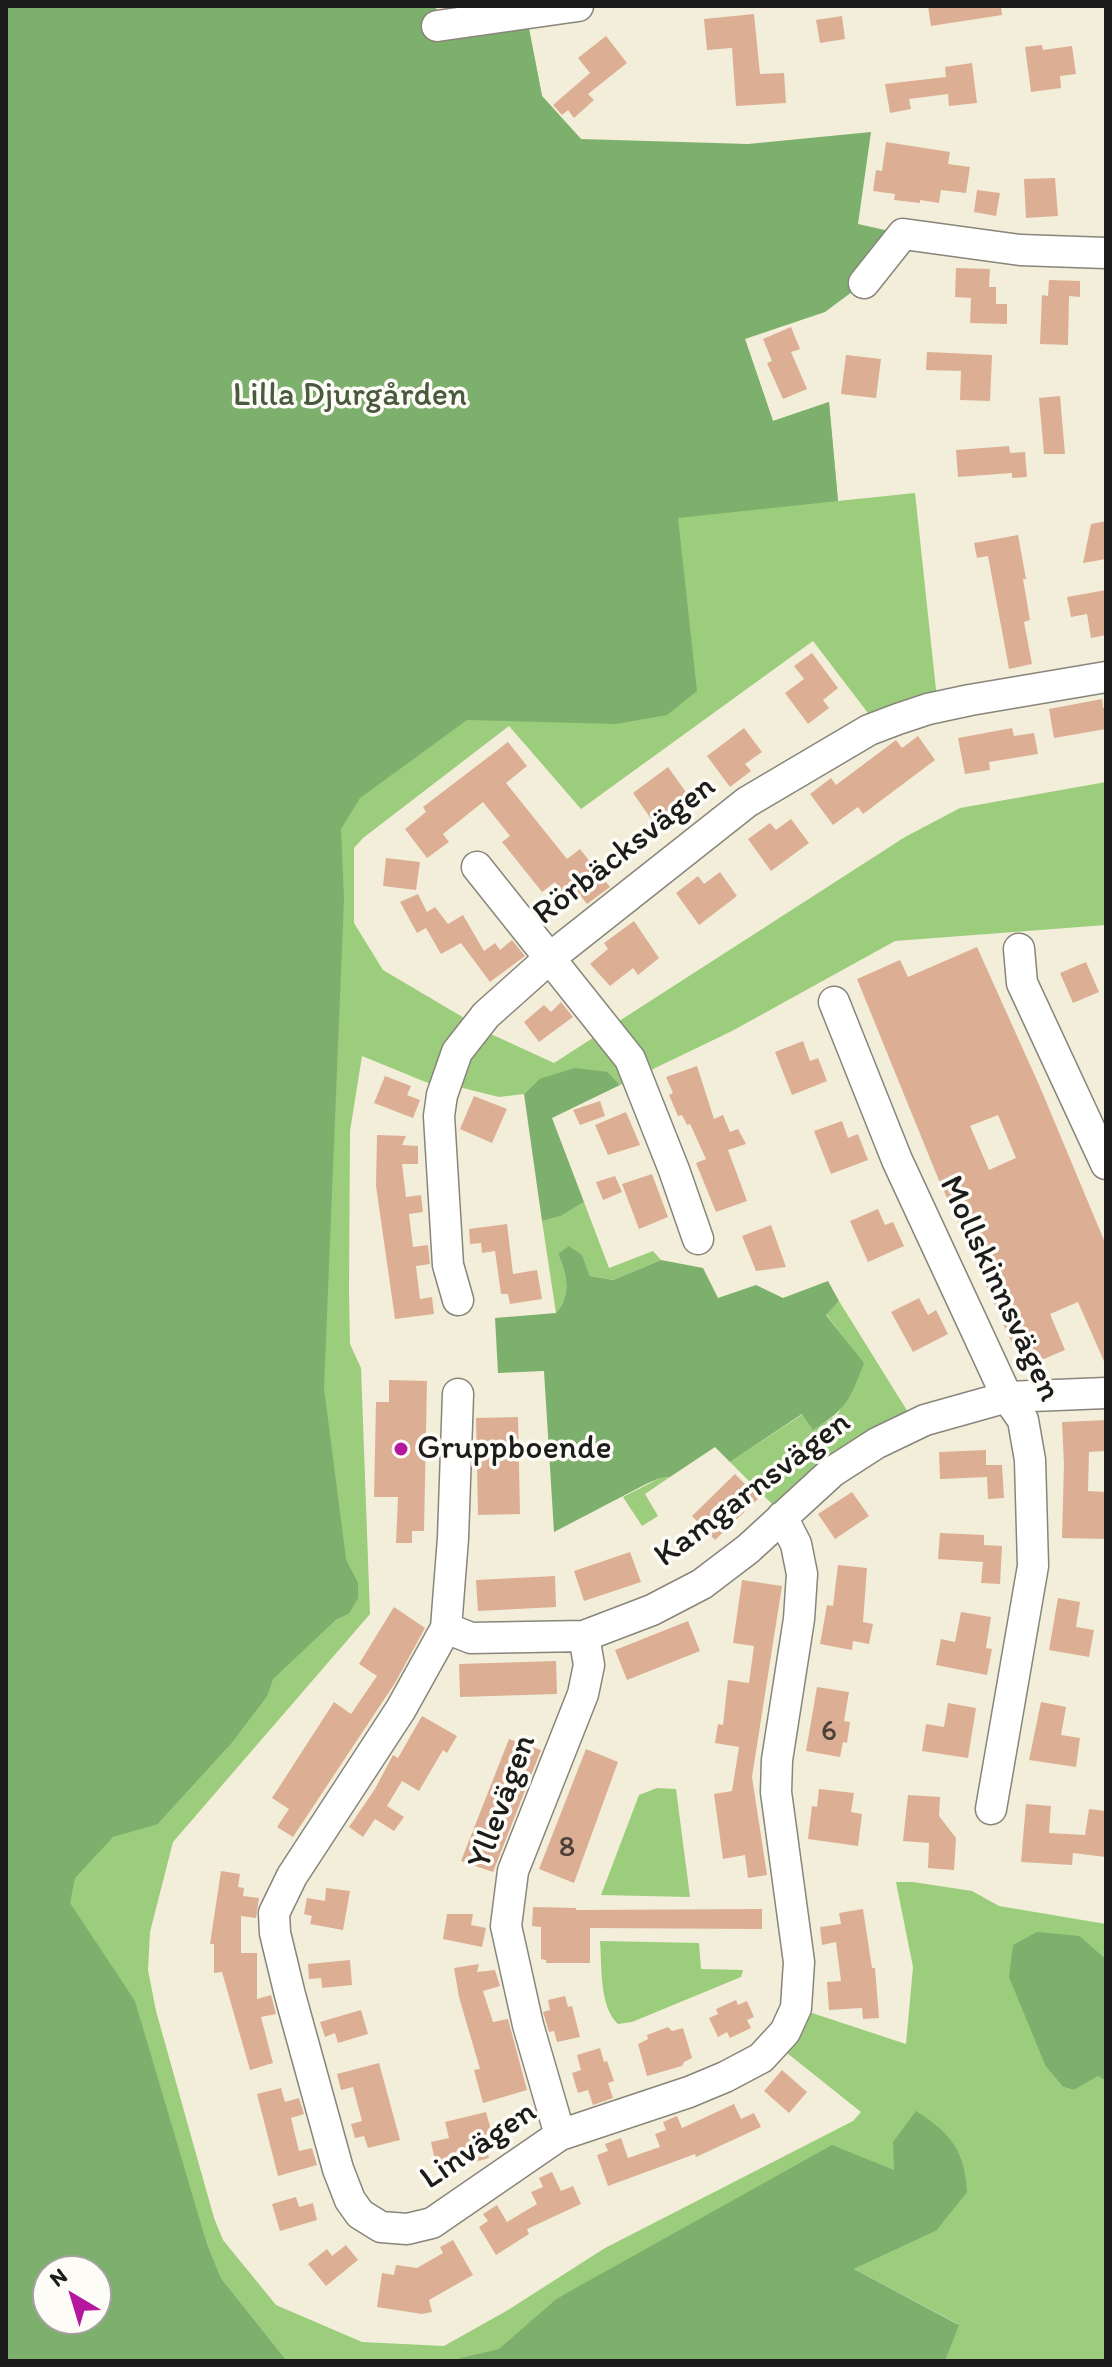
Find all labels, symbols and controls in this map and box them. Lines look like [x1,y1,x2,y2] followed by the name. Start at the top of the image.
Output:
[233,376,467,416] park label: Lilla Djurgården
[526,767,724,935] street label: Rörbäcksvägen
[929,1170,1069,1408] street label: Mollskinnsvägen
[647,1403,859,1577] street label: Kamgarnsvägen
[417,1429,612,1469] place label: Gruppboende
[392,1440,410,1458] marker: Gruppboende
[821,1714,837,1750] house number: 6
[460,1729,546,1875] street label: Yllevägen
[559,1830,575,1866] house number: 8
[413,2092,545,2200] street label: Linvägen
[32,2255,112,2335] north arrow
[44,2262,72,2292] text: N

